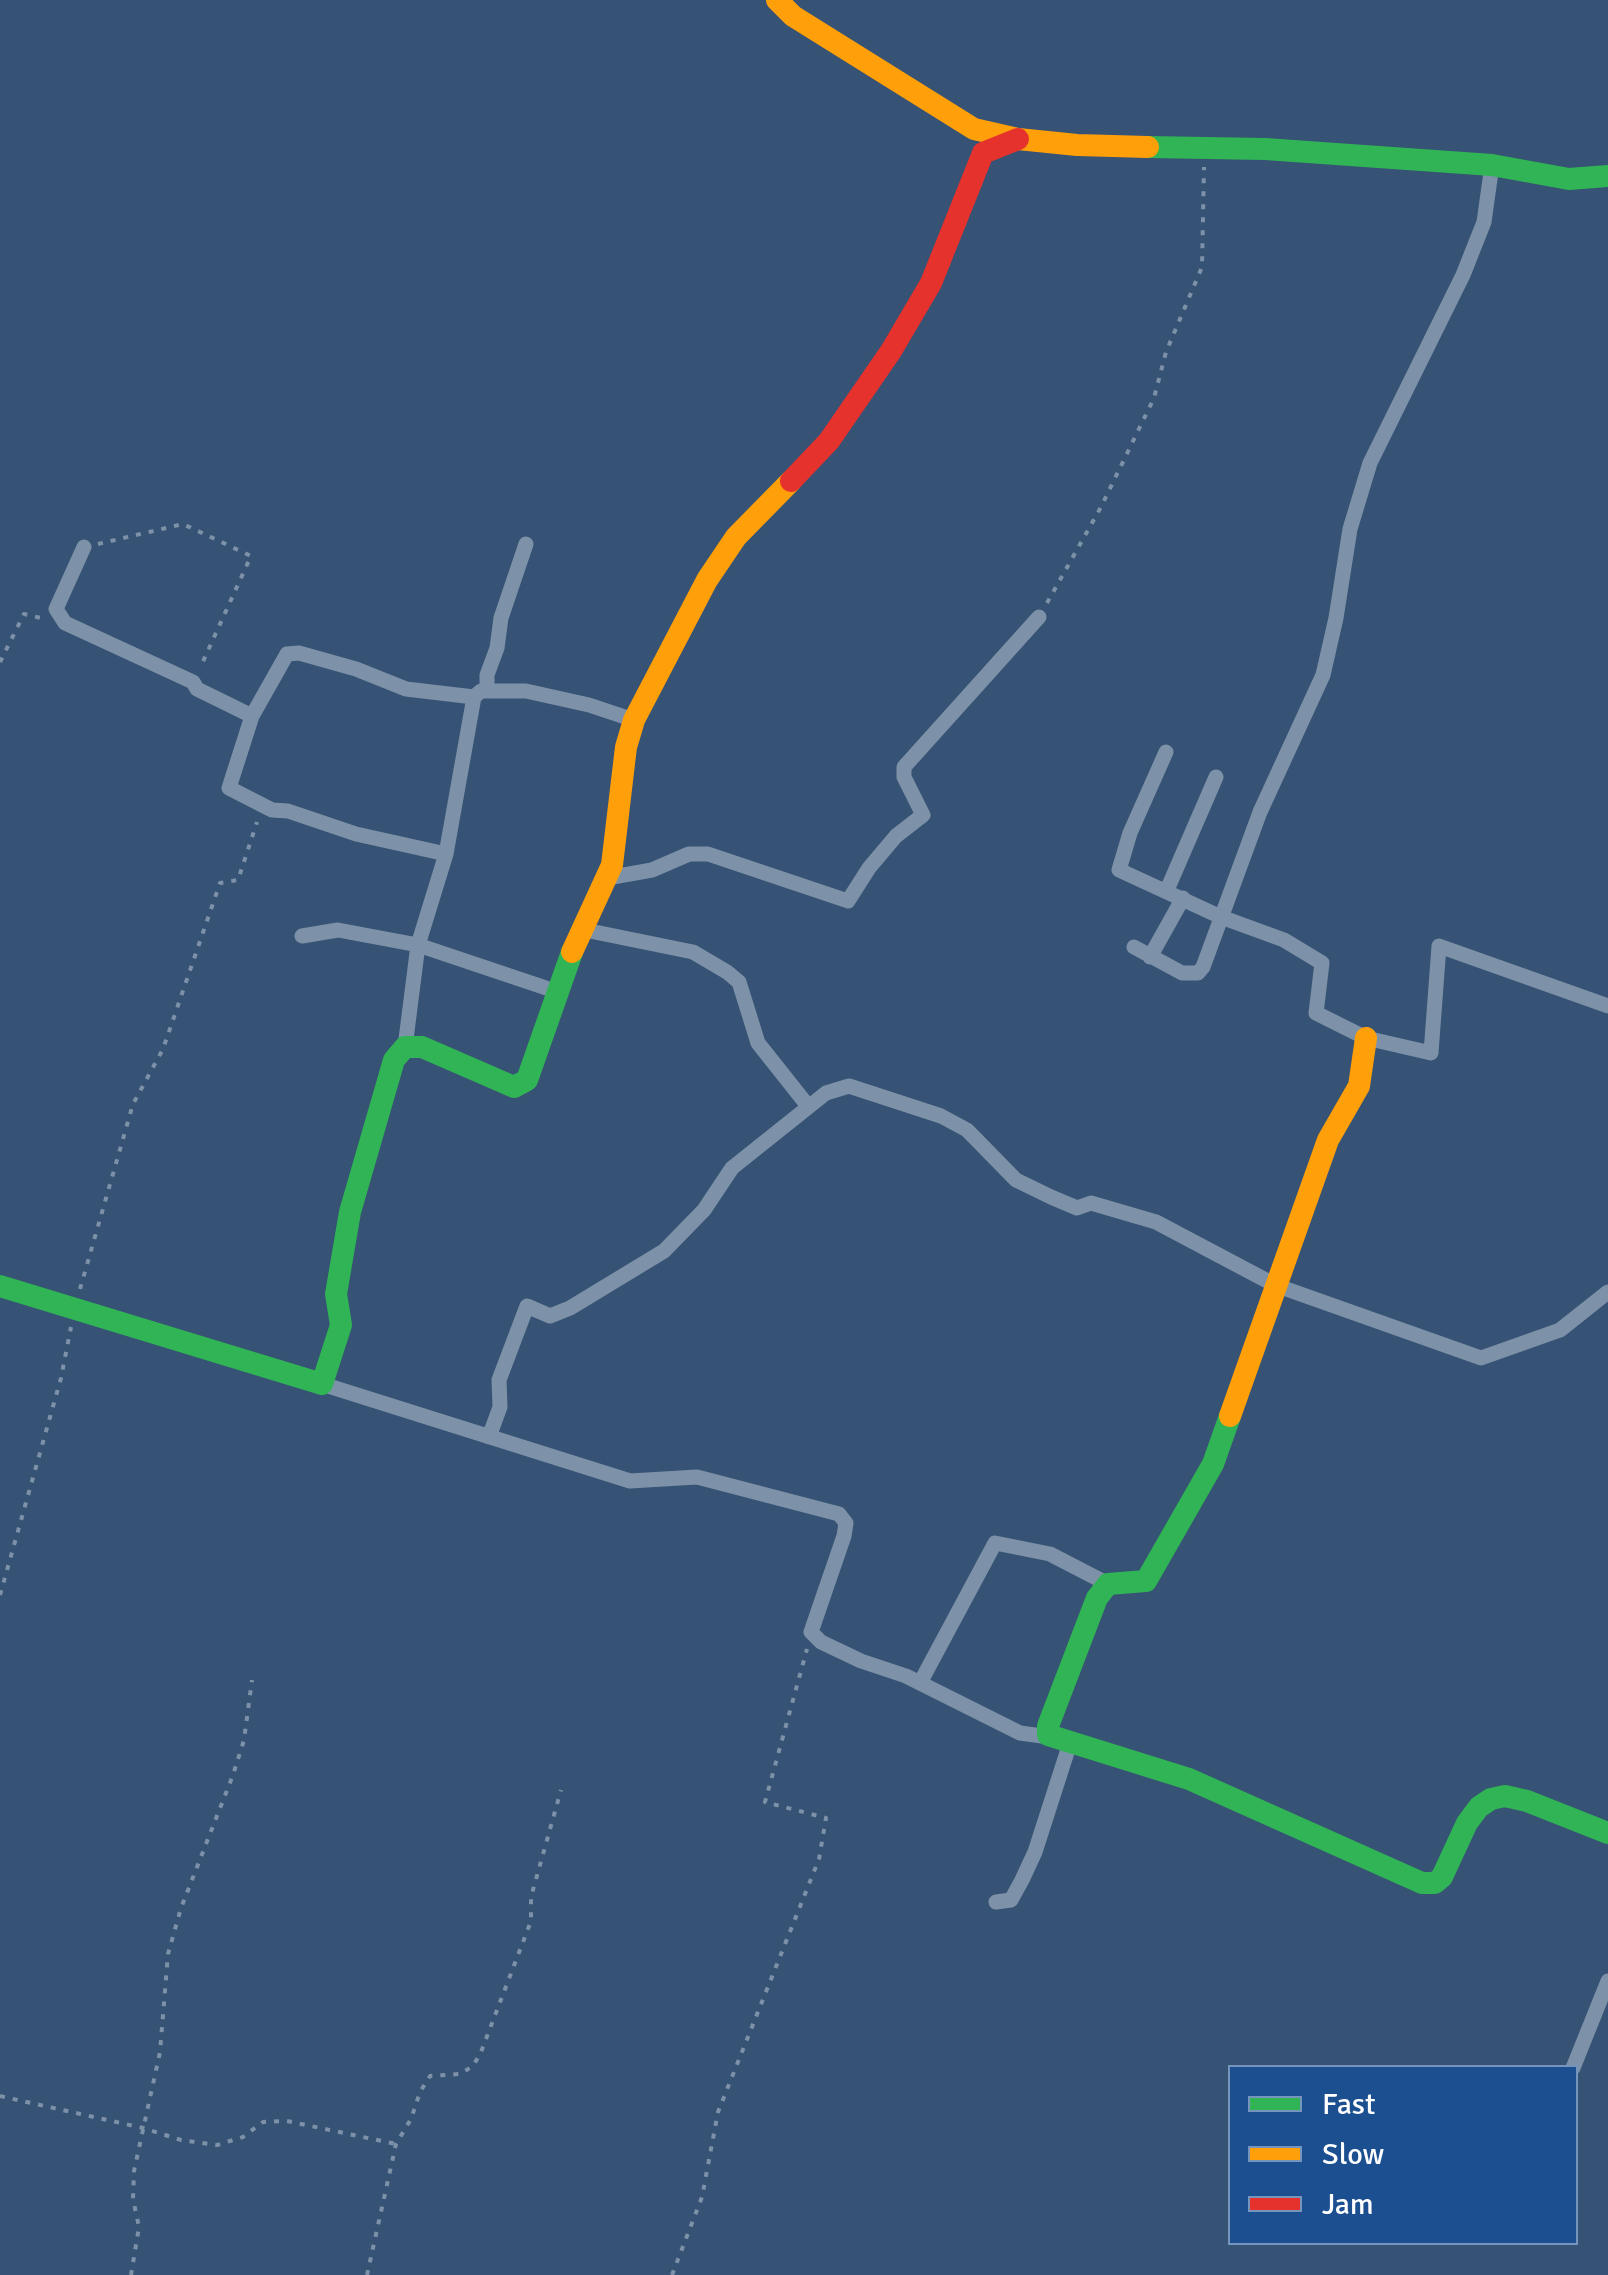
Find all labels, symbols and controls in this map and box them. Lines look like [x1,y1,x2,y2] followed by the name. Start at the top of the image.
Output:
[1228,2065,1578,2245] legend
[1322,2086,1375,2123] text: Fast
[1322,2136,1384,2173] text: Slow
[1322,2186,1374,2223] text: Jam

